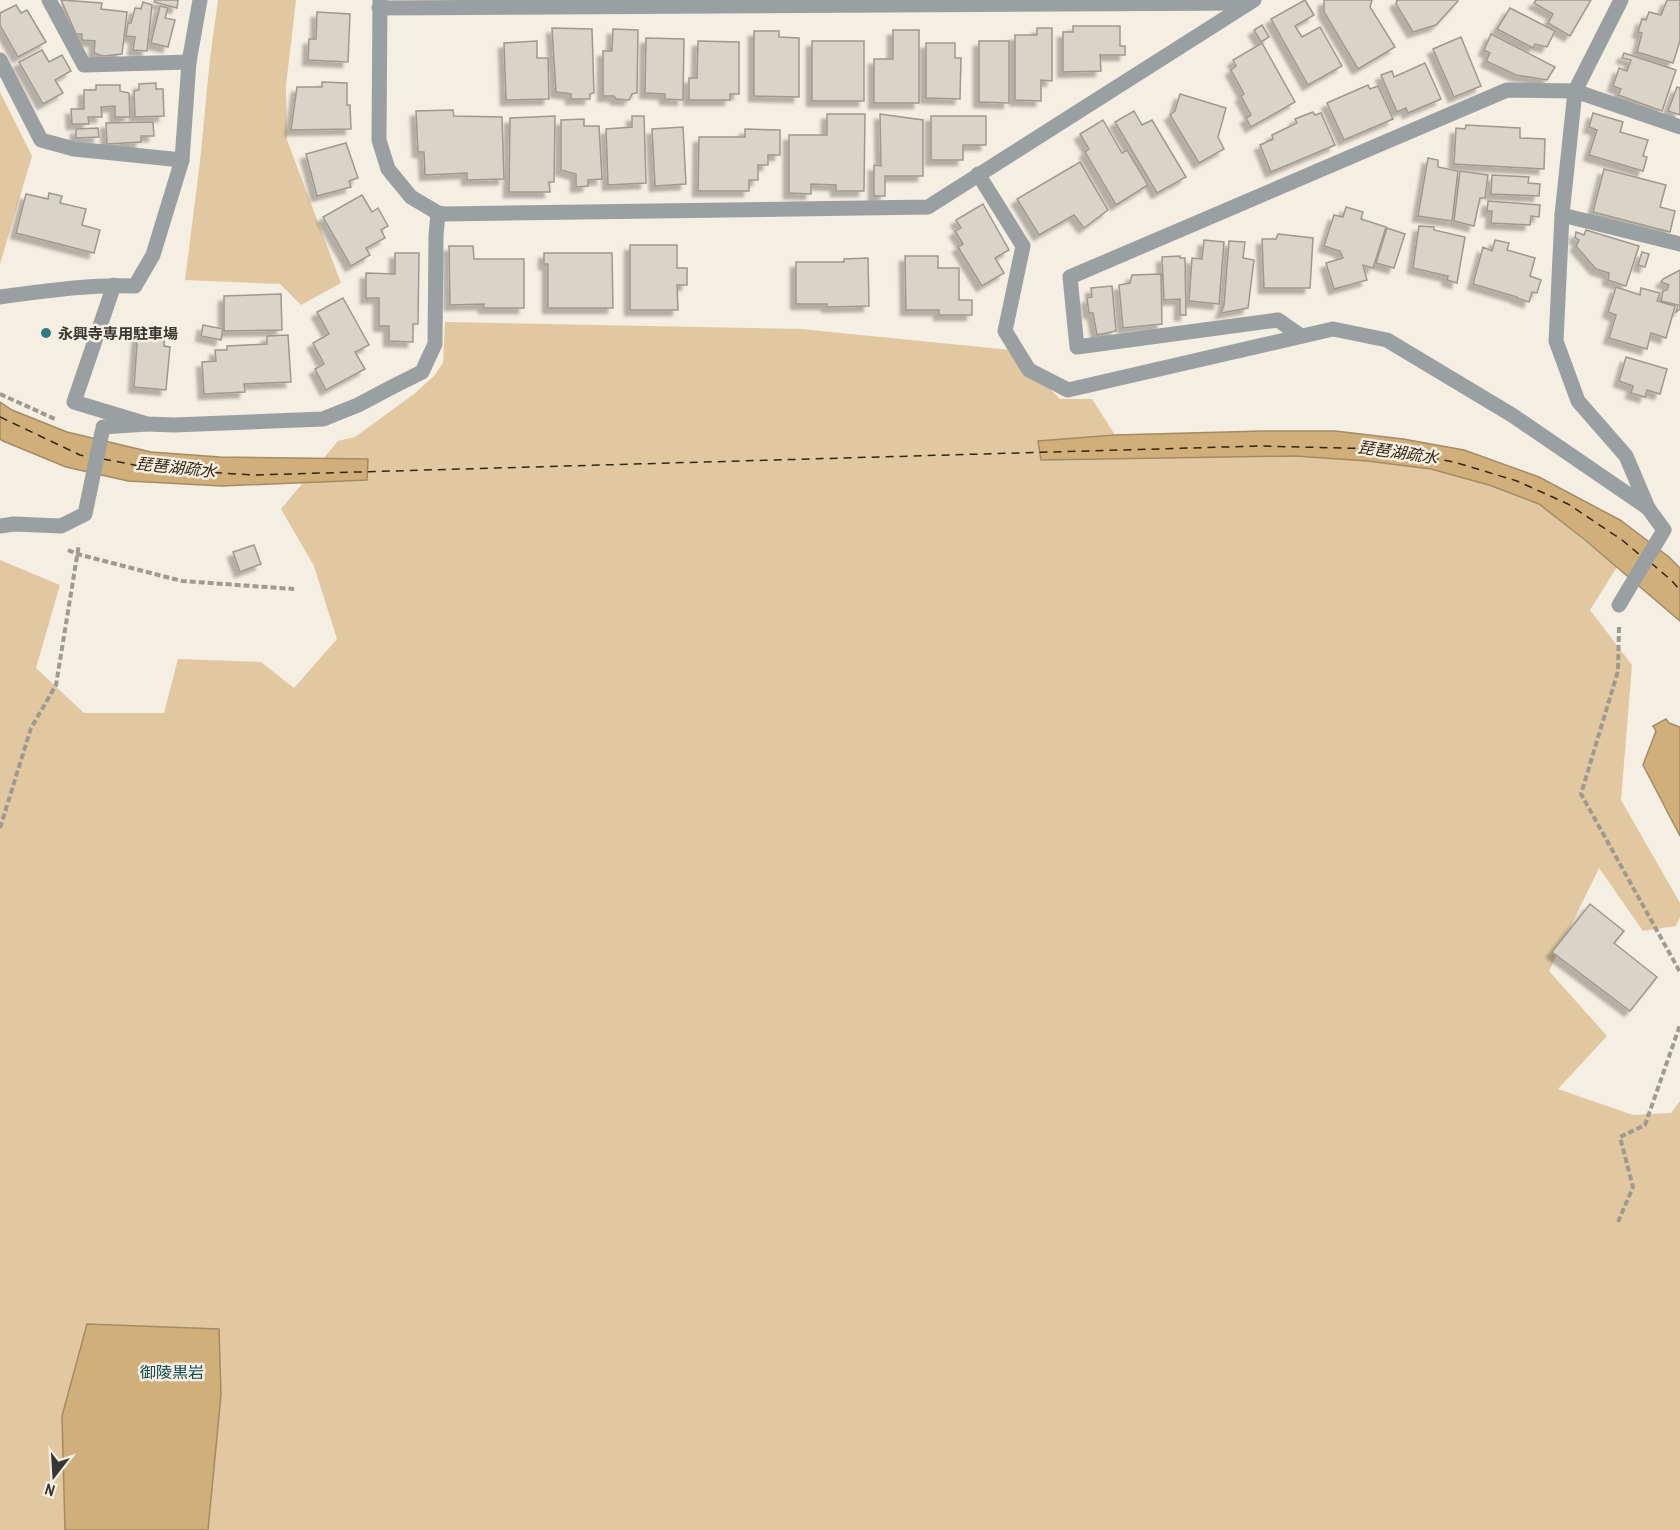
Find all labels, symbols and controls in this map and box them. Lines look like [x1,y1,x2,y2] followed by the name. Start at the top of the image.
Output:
[58,323,178,344] place label: 永興寺専用駐車場
[39,326,53,340] marker: 永興寺専用駐車場
[1357,436,1441,469] water label: 琵琶湖疏水
[135,452,219,482] water label: 琵琶湖疏水
[140,1361,204,1383] district label: 御陵黒岩
[24,1446,84,1506] north arrow
[42,1478,57,1502] text: N

